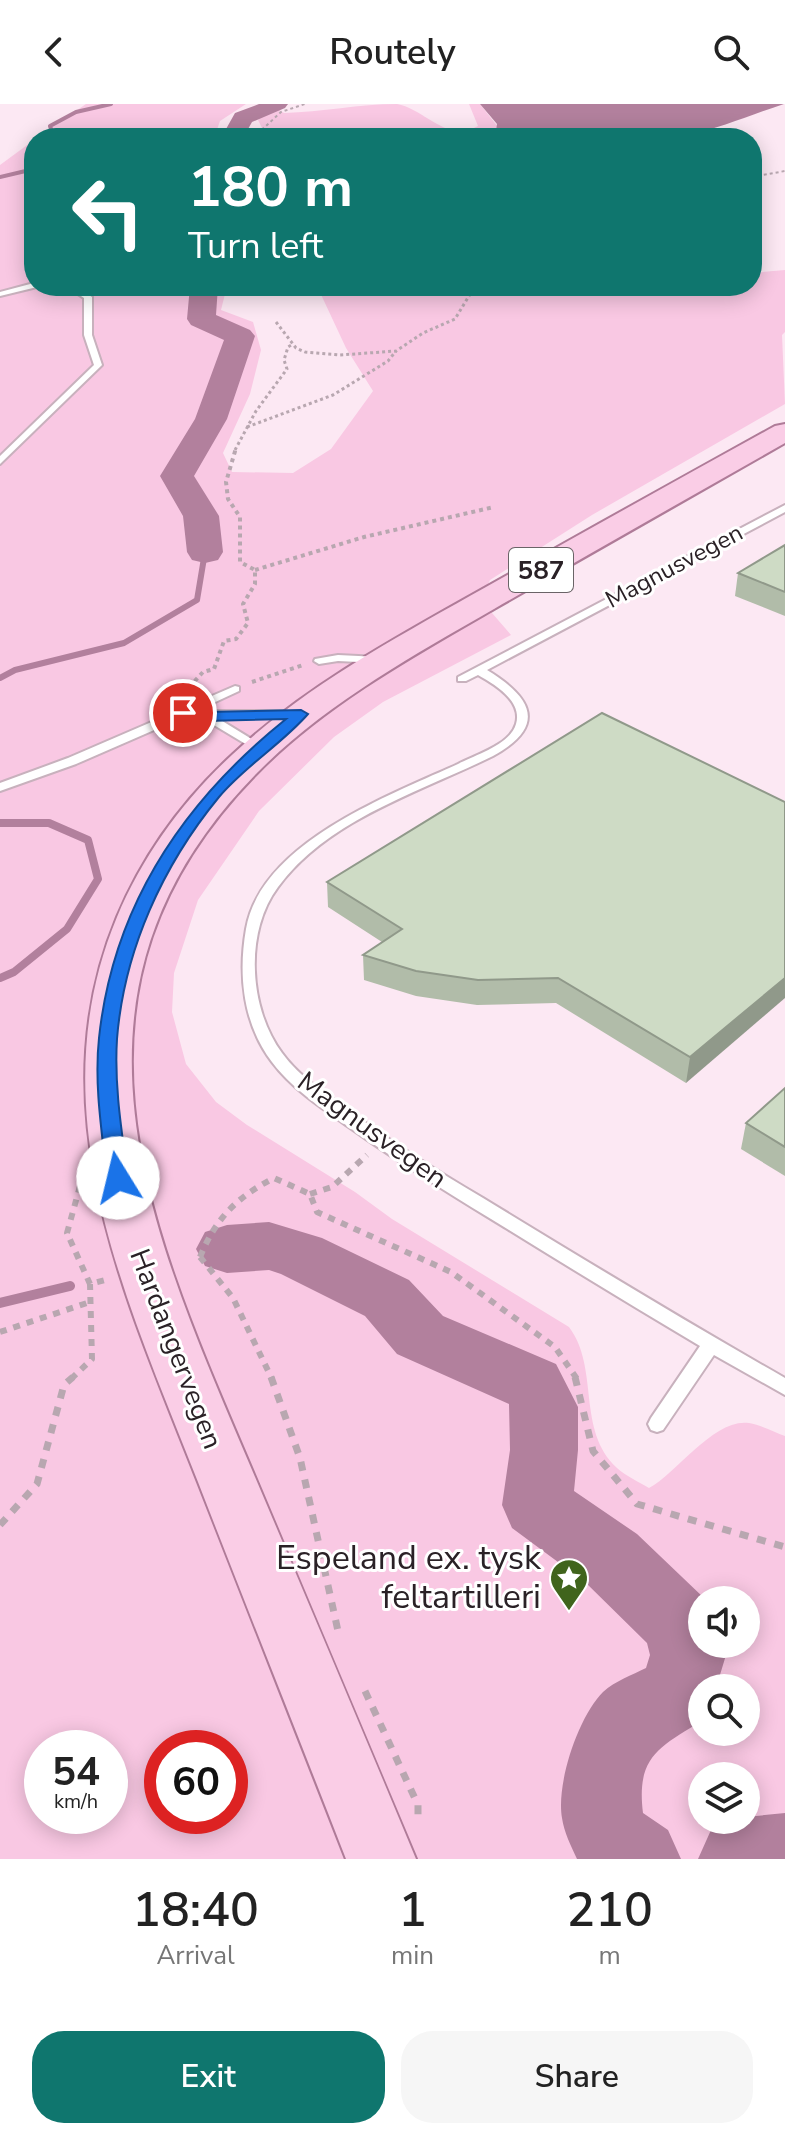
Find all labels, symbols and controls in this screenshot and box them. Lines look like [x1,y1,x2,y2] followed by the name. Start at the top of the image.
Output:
[329,28,456,77] text: Routely
[32,30,76,74] icon: back
[709,30,753,74] icon: search
[188,149,353,226] text: 180 m
[56,160,160,264] icon: left
[188,222,323,271] text: Turn left
[600,516,748,616] street label: Magnusvegen
[509,548,573,592] road number: 587
[149,679,217,747] pin
[161,691,205,735] icon: arrive
[290,1063,454,1197] street label: Magnusvegen
[76,1136,160,1220] position arrow
[120,1243,232,1455] street label: Hardangervegen
[276,1535,542,1620] place label: Espeland ex. tysk feltartilleri
[548,1557,590,1612] place icon: Espeland ex. tysk feltartilleri
[688,1586,760,1834] map controls
[688,1586,760,1658] button: sound
[688,1674,760,1746] button: search
[144,1730,248,1834] speed limit sign: 60
[52,1745,100,1799] text: 54
[688,1762,760,1834] button: layers
[54,1788,98,1815] text: km/h
[132,1877,259,1943] text: 18:40
[398,1877,427,1943] text: 1
[566,1877,653,1943] text: 210
[156,1938,235,1973] text: Arrival
[391,1938,434,1973] text: min
[598,1938,621,1973] text: m
[32,2031,385,2123] button: Exit
[401,2031,753,2123] button: Share

